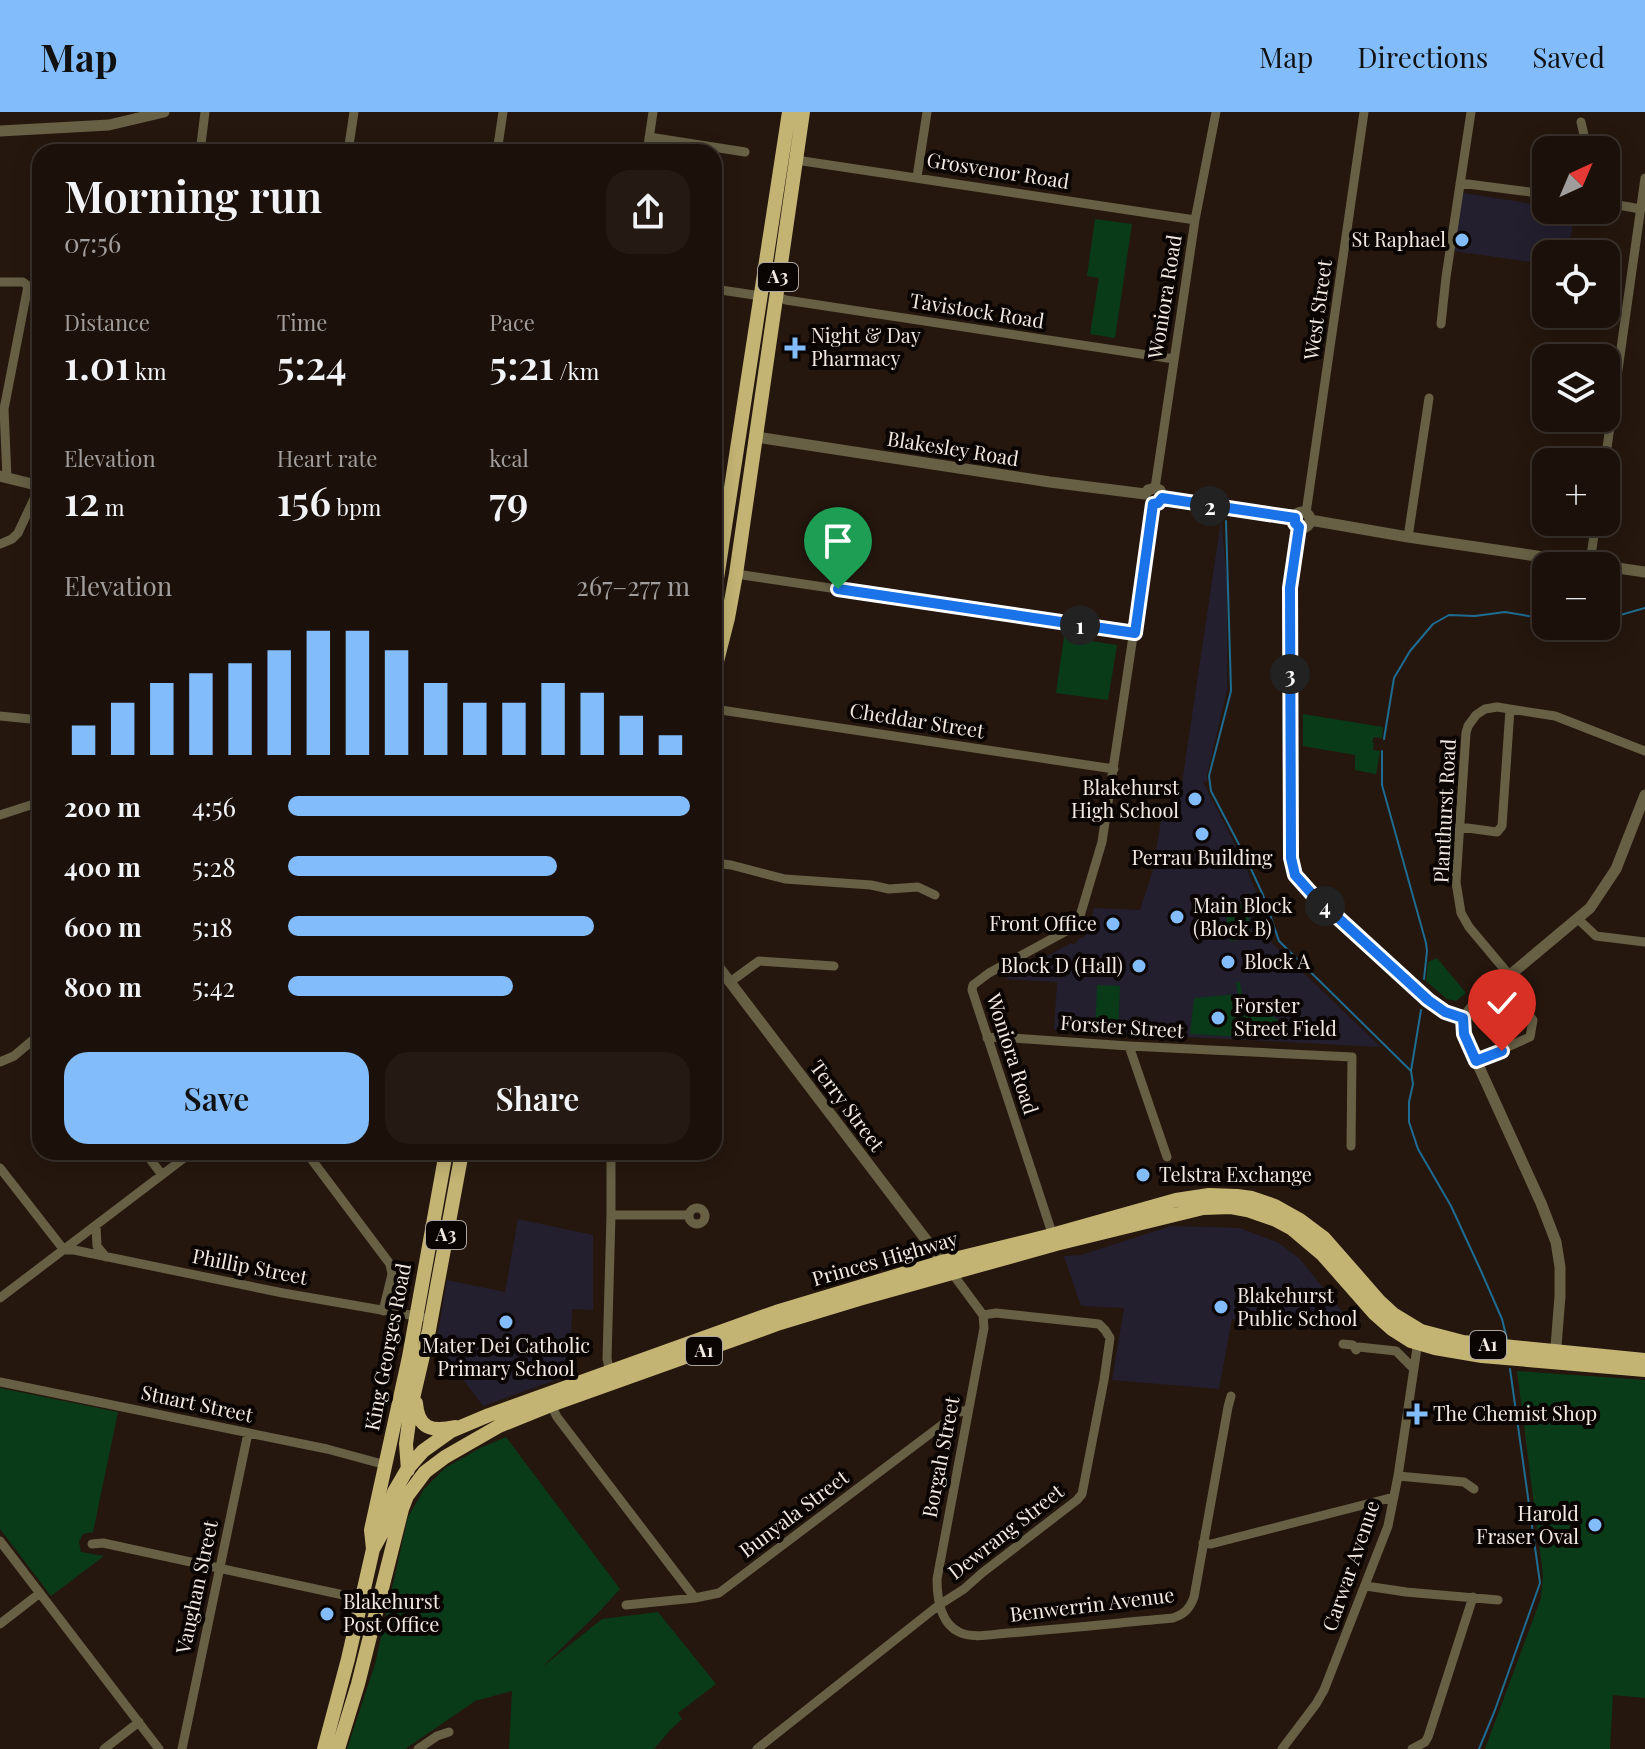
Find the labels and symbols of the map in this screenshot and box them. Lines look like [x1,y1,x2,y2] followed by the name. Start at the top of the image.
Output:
[1532,136,1620,224] north arrow
[925,145,1072,194] street label: Grosvenor Road
[1351,225,1446,252] place label: St Raphael
[1453,231,1471,249] marker: St Raphael
[1140,232,1187,362] street label: Woniora Road
[1296,257,1337,363] street label: West Street
[758,263,798,291] road number: A3
[908,286,1047,334] street label: Tavistock Road
[811,321,921,371] place label: Night & Day Pharmacy
[786,339,804,357] marker: Night & Day Pharmacy
[885,424,1021,471] street label: Blakesley Road
[1190,486,1230,526] pin: 2
[804,507,872,589] pin
[1060,605,1100,645] pin: 1
[1270,654,1310,694] pin: 3
[848,696,987,744] street label: Cheddar Street
[1426,738,1461,884] street label: Planthurst Road
[1071,773,1180,823] place label: Blakehurst High School
[1186,790,1204,808] marker: Blakehurst High School
[1193,825,1211,843] marker: Perrau Building
[1131,843,1273,870] place label: Perrau Building
[1305,886,1345,926] pin: 4
[1193,891,1293,941] place label: Main Block (Block B)
[1168,908,1186,926] marker: Main Block (Block B)
[989,909,1097,936] place label: Front Office
[1104,915,1122,933] marker: Front Office
[1244,947,1311,974] place label: Block A
[1000,951,1123,978] place label: Block D (Hall)
[1219,953,1237,971] marker: Block A
[1130,957,1148,975] marker: Block D (Hall)
[1468,969,1536,1051] pin
[981,989,1046,1118] street label: Woniora Road
[1234,991,1337,1041] place label: Forster Street Field
[1059,1008,1186,1043] street label: Forster Street
[1209,1009,1227,1027] marker: Forster Street Field
[805,1054,892,1157] street label: Terry Street
[1159,1160,1312,1187] place label: Telstra Exchange
[1134,1166,1152,1184] marker: Telstra Exchange
[426,1221,466,1249] road number: A3
[809,1224,961,1291] street label: Princes Highway
[190,1241,311,1290] street label: Phillip Street
[357,1260,416,1433] street label: King Georges Road
[1237,1281,1358,1331] place label: Blakehurst Public School
[1212,1298,1230,1316] marker: Blakehurst Public School
[497,1313,515,1331] marker: Mater Dei Catholic Primary School
[422,1331,590,1381] place label: Mater Dei Catholic Primary School
[1470,1331,1506,1359] road number: A1
[686,1337,722,1365] road number: A1
[139,1377,257,1428] street label: Stuart Street
[915,1393,965,1520] street label: Borgah Street
[1433,1399,1597,1426] place label: The Chemist Shop
[1408,1405,1426,1423] marker: The Chemist Shop
[733,1462,854,1563] street label: Bunyala Street
[942,1477,1069,1584] street label: Dewrang Street
[1315,1497,1385,1635] street label: Carwar Avenue
[1476,1499,1579,1549] place label: Harold Fraser Oval
[1586,1516,1604,1534] marker: Harold Fraser Oval
[168,1517,223,1657] street label: Vaughan Street
[1008,1580,1176,1627] street label: Benwerrin Avenue
[343,1587,441,1637] place label: Blakehurst Post Office
[318,1605,336,1623] marker: Blakehurst Post Office

